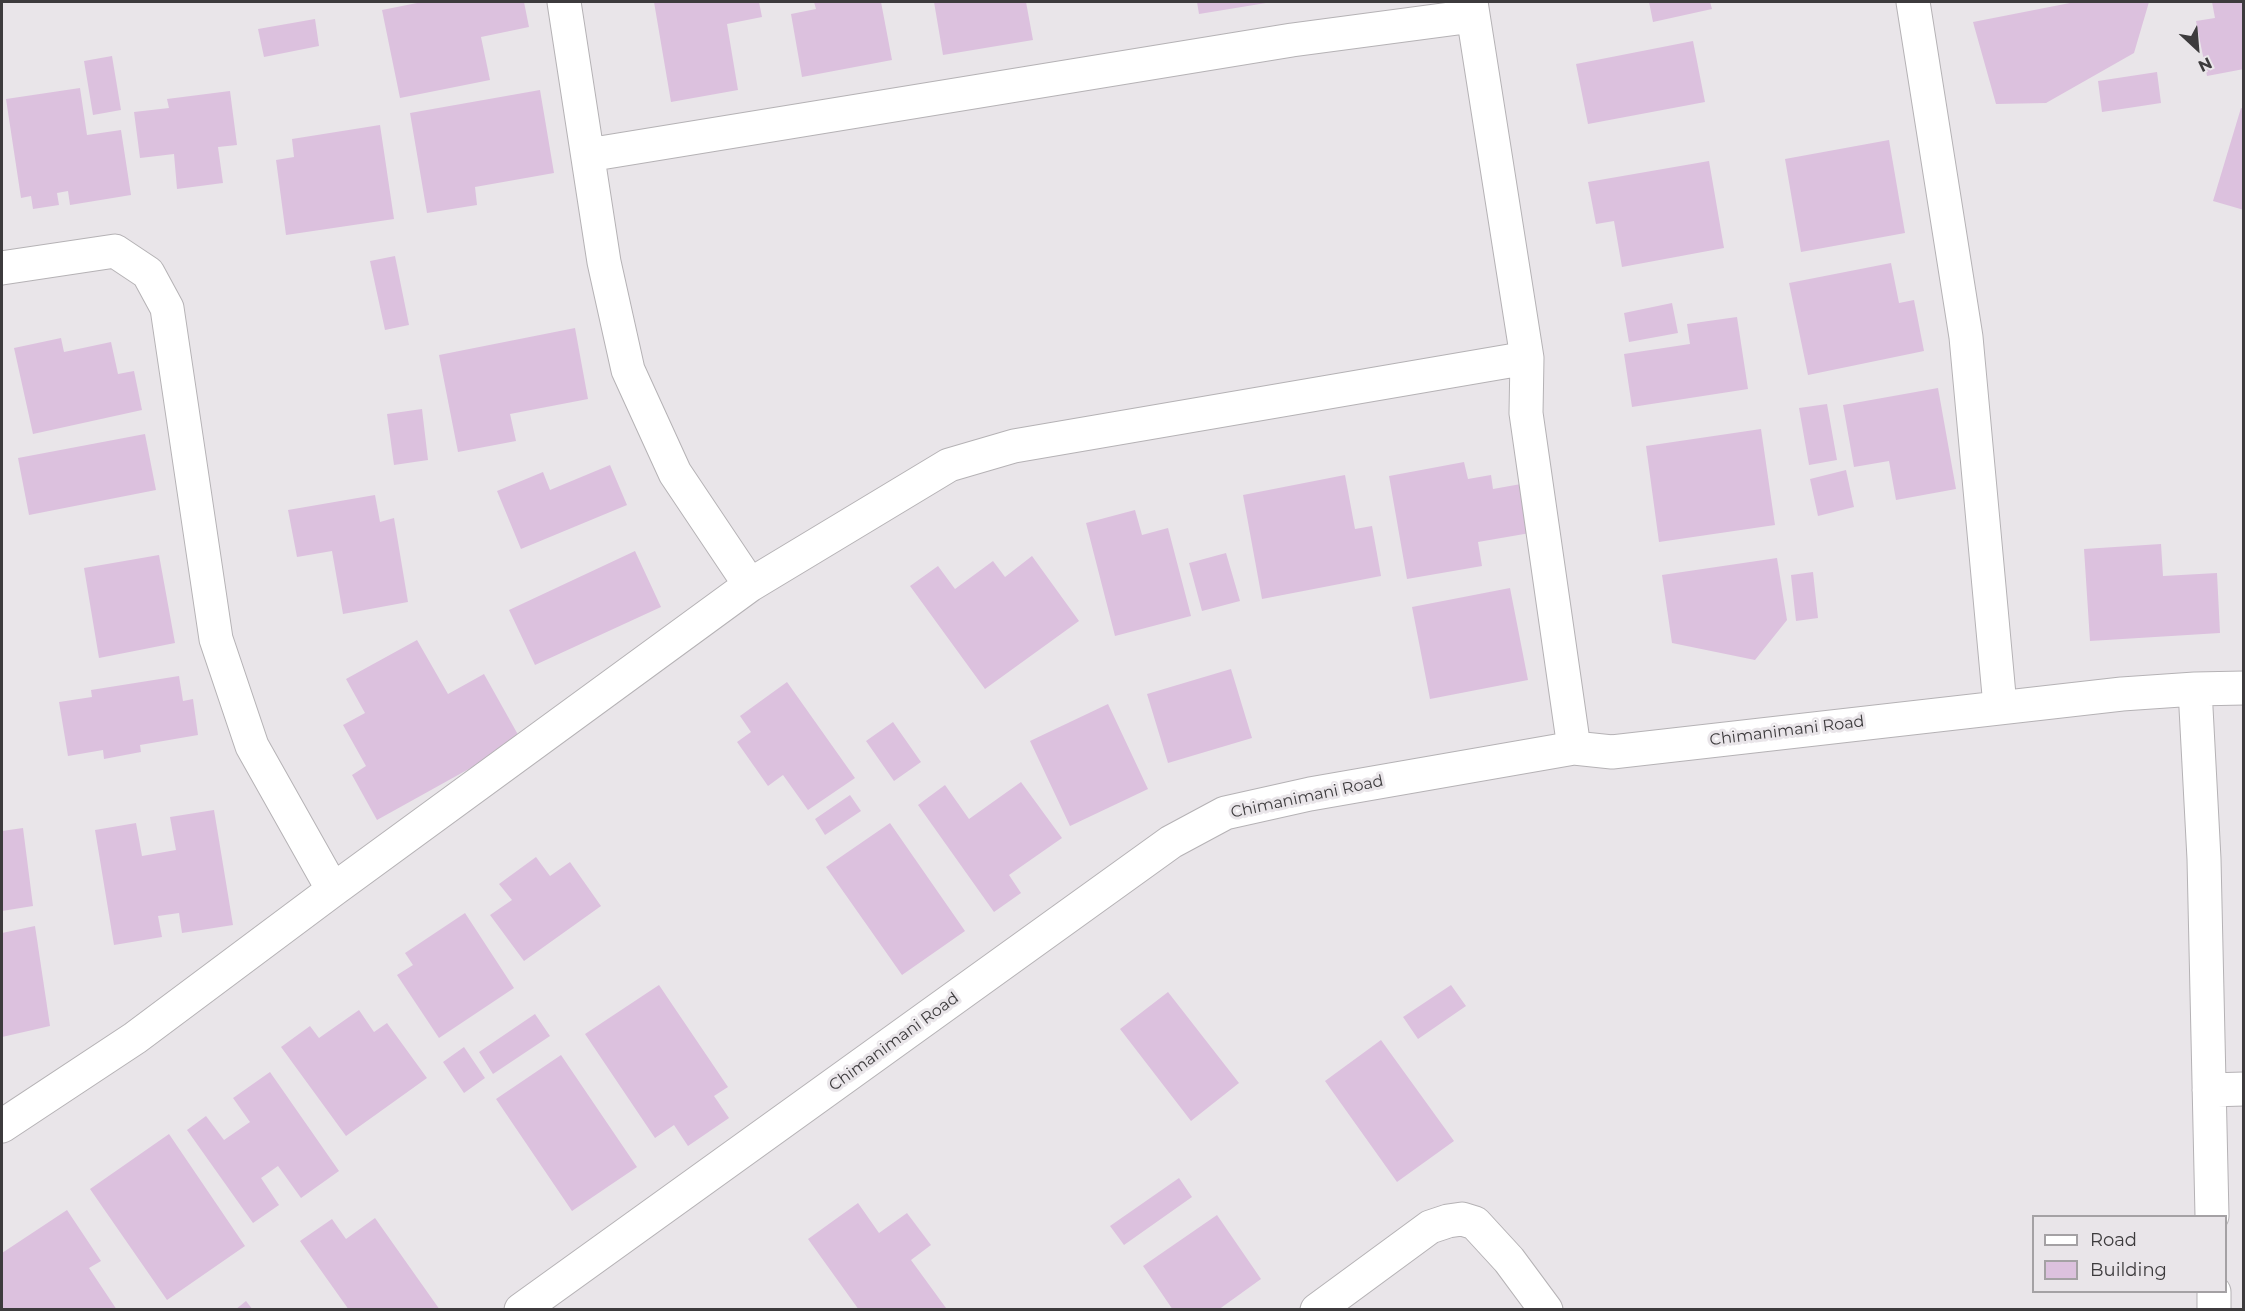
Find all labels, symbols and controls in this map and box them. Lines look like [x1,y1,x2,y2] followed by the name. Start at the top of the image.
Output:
[2167,18,2227,78] north arrow
[2195,53,2215,76] text: N
[1709,712,1865,750] street label: Chimanimani Road
[1229,771,1385,823] street label: Chimanimani Road
[825,989,963,1095] street label: Chimanimani Road
[2032,1215,2227,1293] legend
[2090,1229,2137,1251] text: Road
[2090,1259,2167,1281] text: Building

